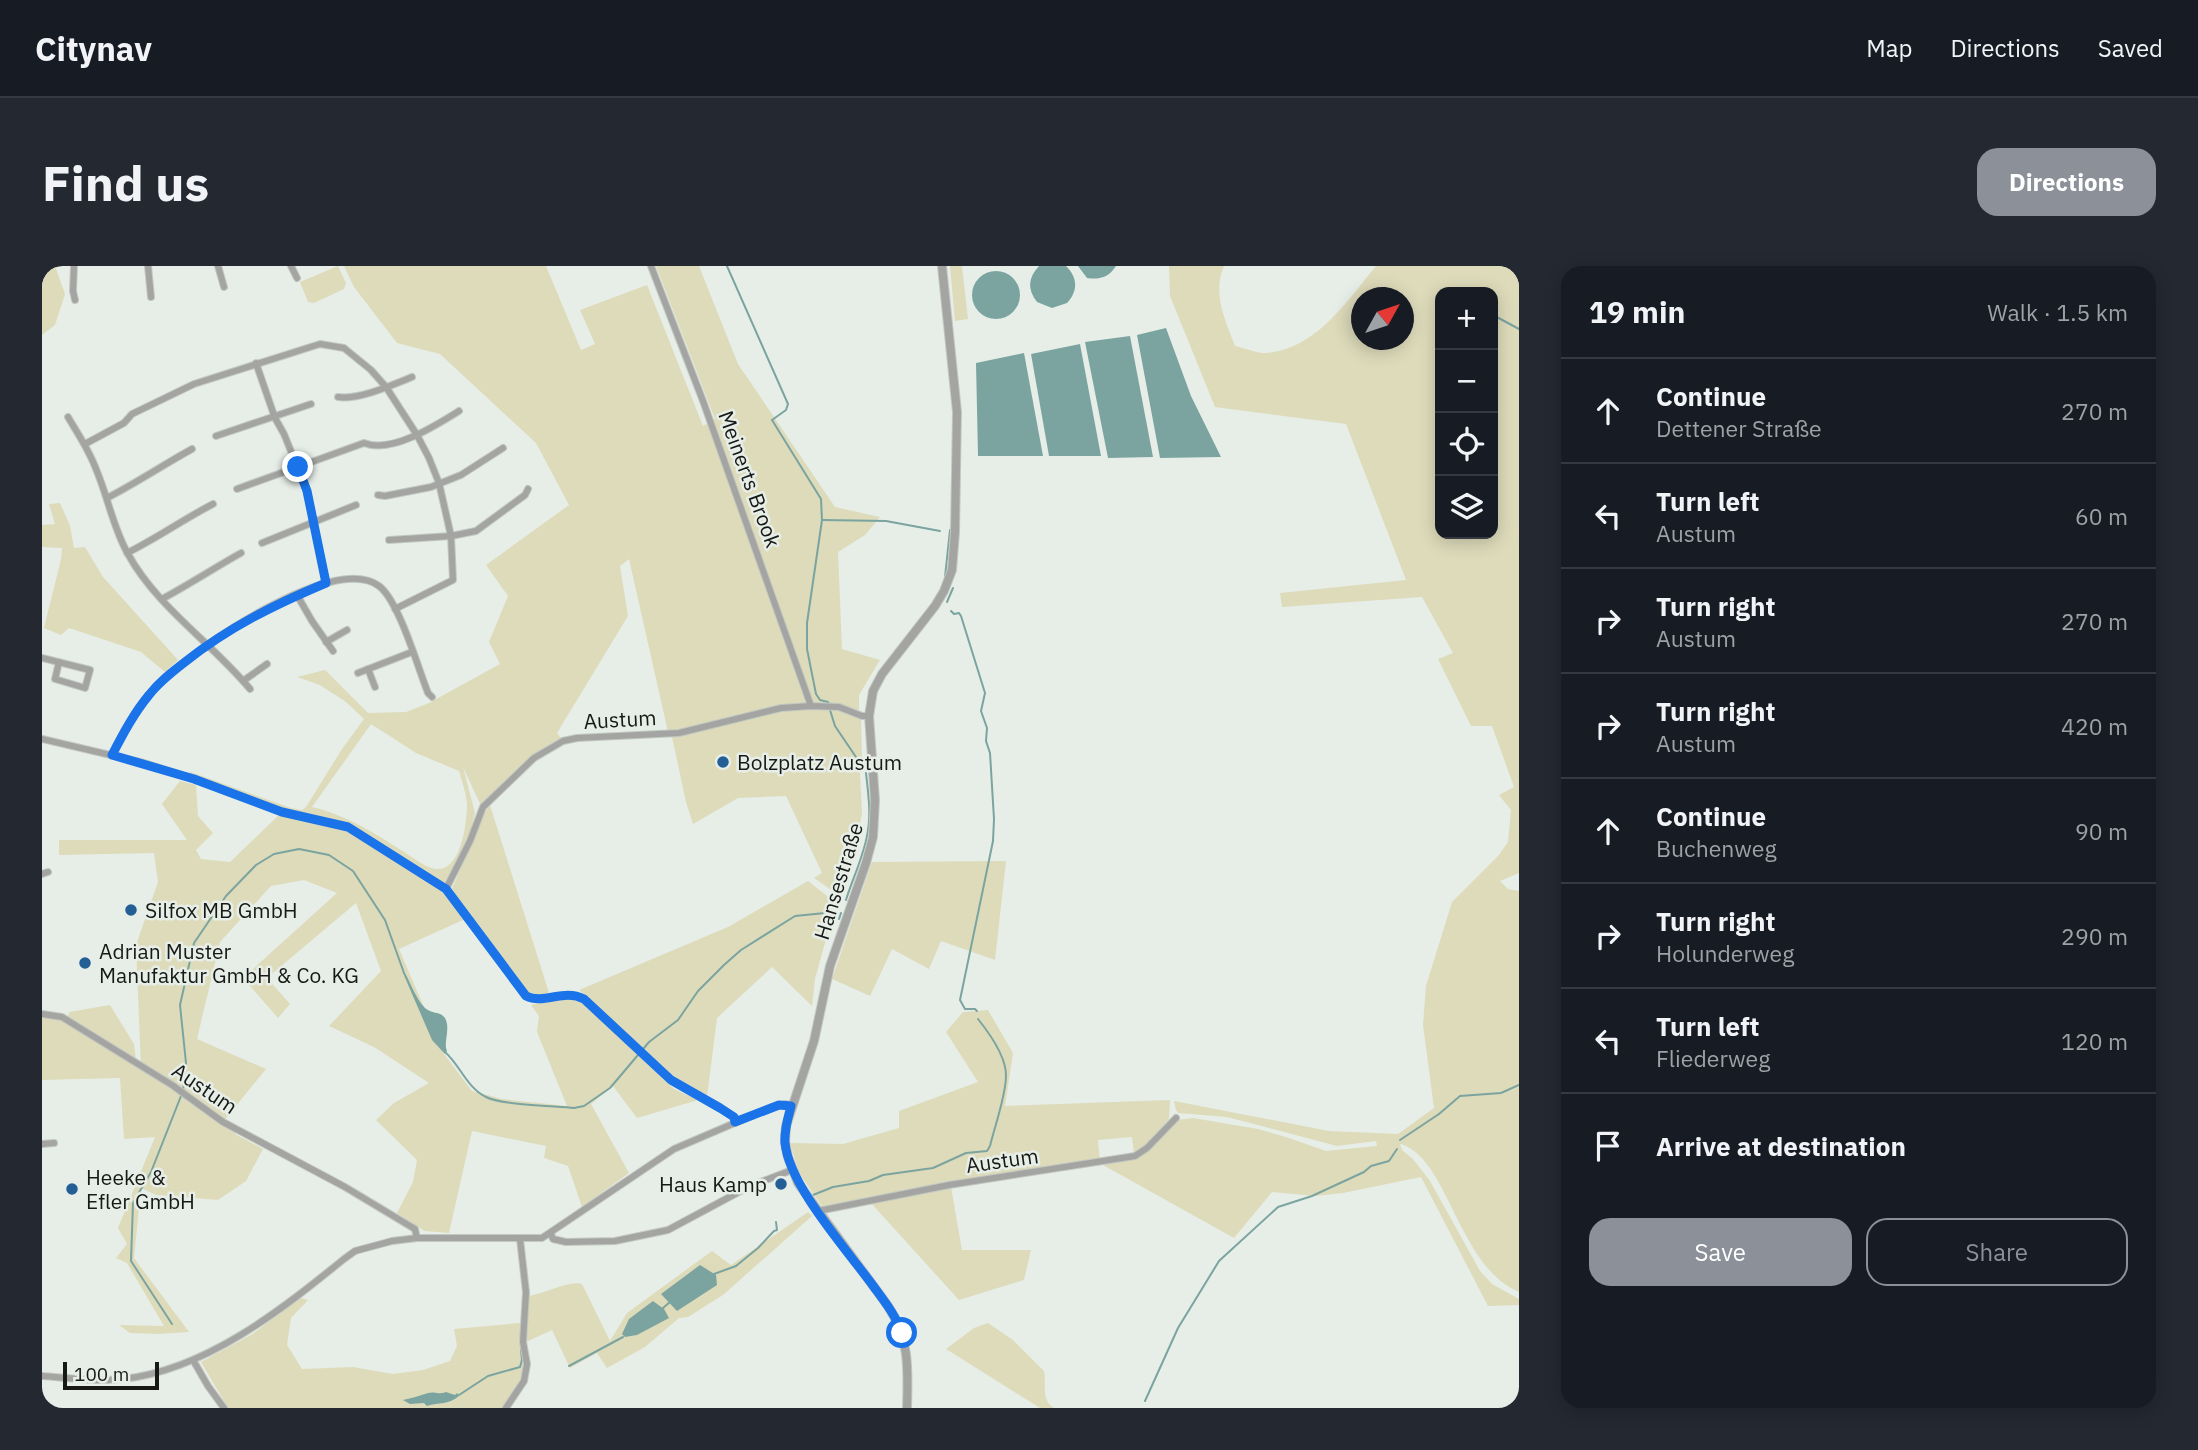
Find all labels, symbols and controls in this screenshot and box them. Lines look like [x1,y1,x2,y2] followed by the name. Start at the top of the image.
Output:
[35,27,152,70] text: Citynav
[1866,32,1912,64] text: Map
[1950,32,2060,64] text: Directions
[2098,32,2163,64] text: Saved
[1977,148,2156,216] button: Directions
[42,151,209,214] text: Find us
[1351,287,1414,350] north arrow
[1435,287,1498,539] map controls
[1435,287,1498,350] button: +
[1589,292,1685,331] text: 19 min
[1987,297,2128,327] text: Walk · 1.5 km
[1435,350,1498,413] button: −
[1656,379,1766,413] text: Continue
[1589,392,1627,430] icon: ahead
[2061,396,2128,426] text: 270 m
[712,407,788,551] street label: Meinerts Brook
[1435,413,1498,476] button: locate
[1656,413,1822,443] text: Dettener Straße
[282,451,313,482] route end
[1435,476,1498,539] button: layers
[1656,484,1759,518] text: Turn left
[1589,497,1627,535] icon: left
[2075,501,2128,531] text: 60 m
[1656,518,1736,548] text: Austum
[1656,589,1775,623] text: Turn right
[1589,602,1627,640] icon: right
[2061,606,2128,636] text: 270 m
[1656,623,1736,653] text: Austum
[1656,694,1775,728] text: Turn right
[583,703,657,735] street label: Austum
[1589,707,1627,745] icon: right
[2061,711,2128,741] text: 420 m
[1656,728,1736,758] text: Austum
[737,748,902,776] place label: Bolzplatz Austum
[715,754,731,770] marker: Bolzplatz Austum
[1656,799,1766,833] text: Continue
[1589,812,1627,850] icon: ahead
[2075,816,2128,846] text: 90 m
[807,819,869,943] street label: Hansestraße
[1656,833,1777,863] text: Buchenweg
[145,896,298,924] place label: Silfox MB GmbH
[123,902,139,918] marker: Silfox MB GmbH
[1656,904,1775,938] text: Turn right
[1589,917,1627,955] icon: right
[2061,921,2128,951] text: 290 m
[99,937,359,989] place label: Adrian Muster Manufaktur GmbH & Co. KG
[1656,938,1794,968] text: Holunderweg
[77,955,93,971] marker: Adrian Muster Manufaktur GmbH & Co. KG
[1656,1009,1759,1043] text: Turn left
[1589,1022,1627,1060] icon: left
[2061,1026,2128,1056] text: 120 m
[1656,1043,1770,1073] text: Fliederweg
[167,1056,243,1120] street label: Austum
[1589,1127,1627,1165] icon: arrive
[1656,1129,1906,1163] text: Arrive at destination
[964,1141,1040,1179] street label: Austum
[86,1163,195,1215] place label: Heeke & Efler GmbH
[659,1170,767,1198] place label: Haus Kamp
[773,1176,789,1192] marker: Haus Kamp
[64,1181,80,1197] marker: Heeke & Efler GmbH
[1589,1218,1852,1286] button: Save
[1866,1218,2128,1286] button: Share
[886,1317,917,1348] route start
[63,1359,159,1391] scale bar
[74,1362,129,1386] text: 100 m

